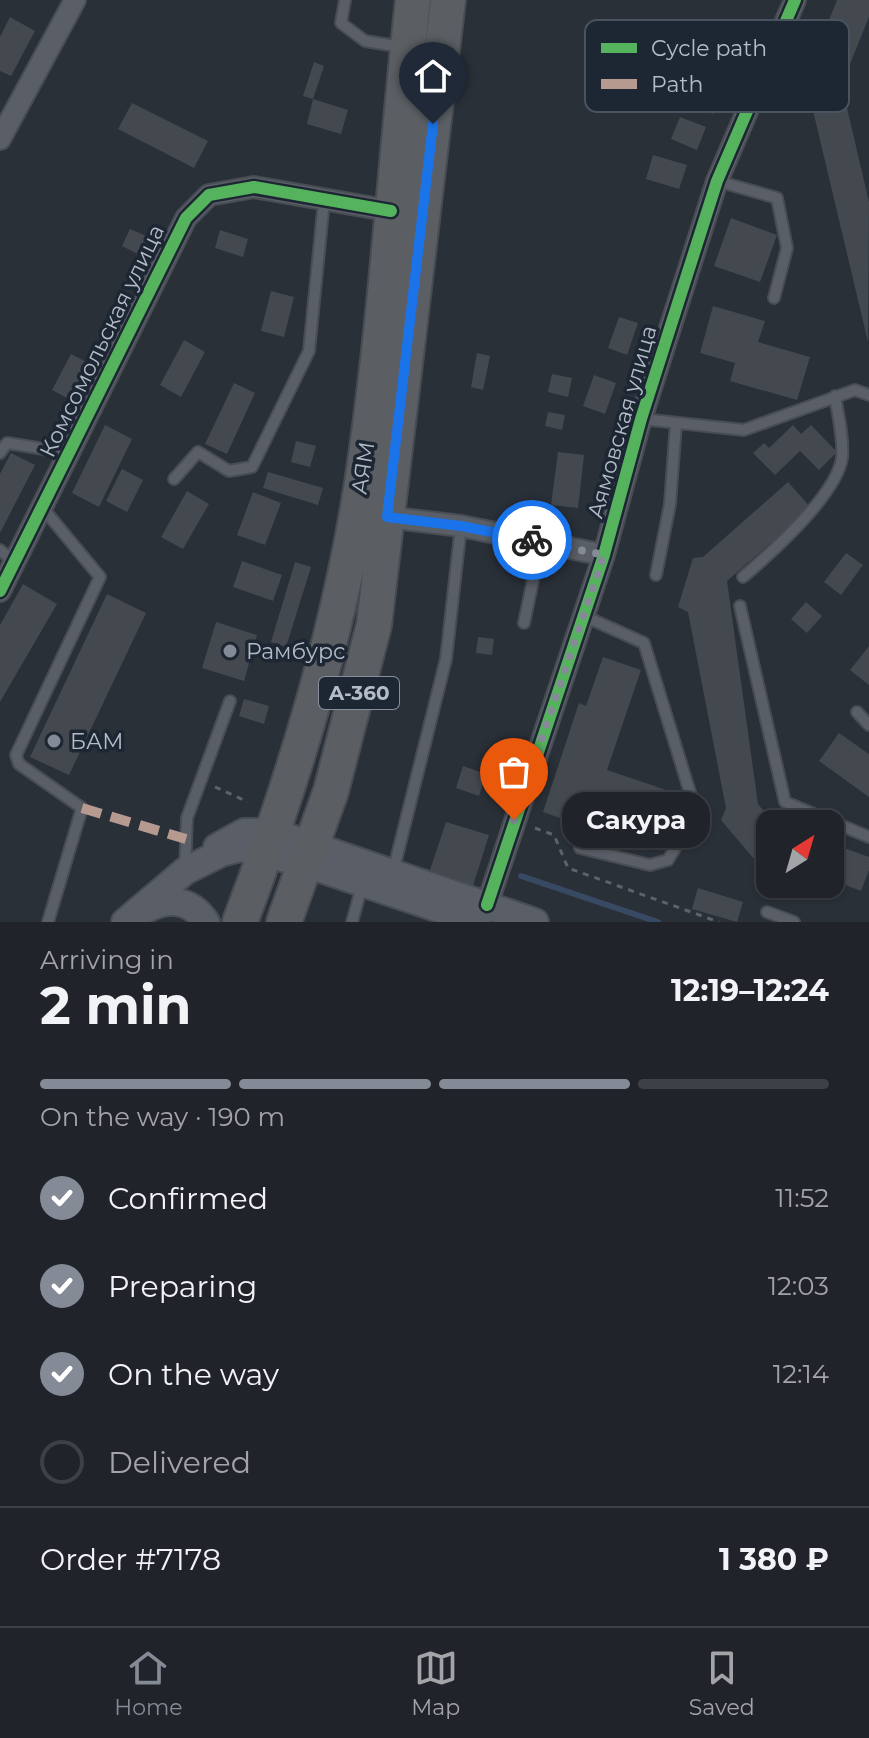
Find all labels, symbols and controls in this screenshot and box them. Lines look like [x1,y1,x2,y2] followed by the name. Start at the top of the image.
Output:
[585,20,849,112] legend
[651,35,767,62] text: Cycle path
[399,42,467,124] pin
[411,54,455,98] icon: home
[651,71,703,98] text: Path
[34,220,170,462] street label: Комсомольская улица
[582,322,662,522] street label: Аямовская улица
[346,440,380,496] street label: АЯМ
[492,500,572,580] courier
[510,518,554,562] icon: bike
[246,638,345,665] place label: Рамбурс
[221,642,239,660] marker: Рамбурс
[319,677,399,709] road number: А-360
[70,728,124,755] place label: БАМ
[45,732,63,750] marker: БАМ
[480,738,548,820] pin
[492,750,536,794] icon: bag
[562,792,710,848] callout: Сакура
[586,804,686,836] text: Сакура
[756,810,844,898] north arrow
[756,810,844,898] map controls
[40,944,174,976] text: Arriving in
[671,972,829,1009] text: 12:19–12:24
[40,974,192,1037] text: 2 min
[40,1101,285,1133] text: On the way · 190 m
[40,1176,84,1220] icon: check
[108,1180,268,1217] text: Confirmed
[775,1182,829,1214] text: 11:52
[40,1264,84,1308] icon: check
[108,1268,257,1305] text: Preparing
[768,1270,829,1302] text: 12:03
[40,1352,84,1396] icon: check
[108,1356,279,1393] text: On the way
[773,1358,829,1390] text: 12:14
[108,1444,251,1481] text: Delivered
[40,1541,221,1578] text: Order #7178
[719,1541,829,1578] text: 1 380 ₽
[114,1646,183,1721] tab: Home
[411,1646,460,1721] tab: Map
[689,1646,755,1721] tab: Saved

